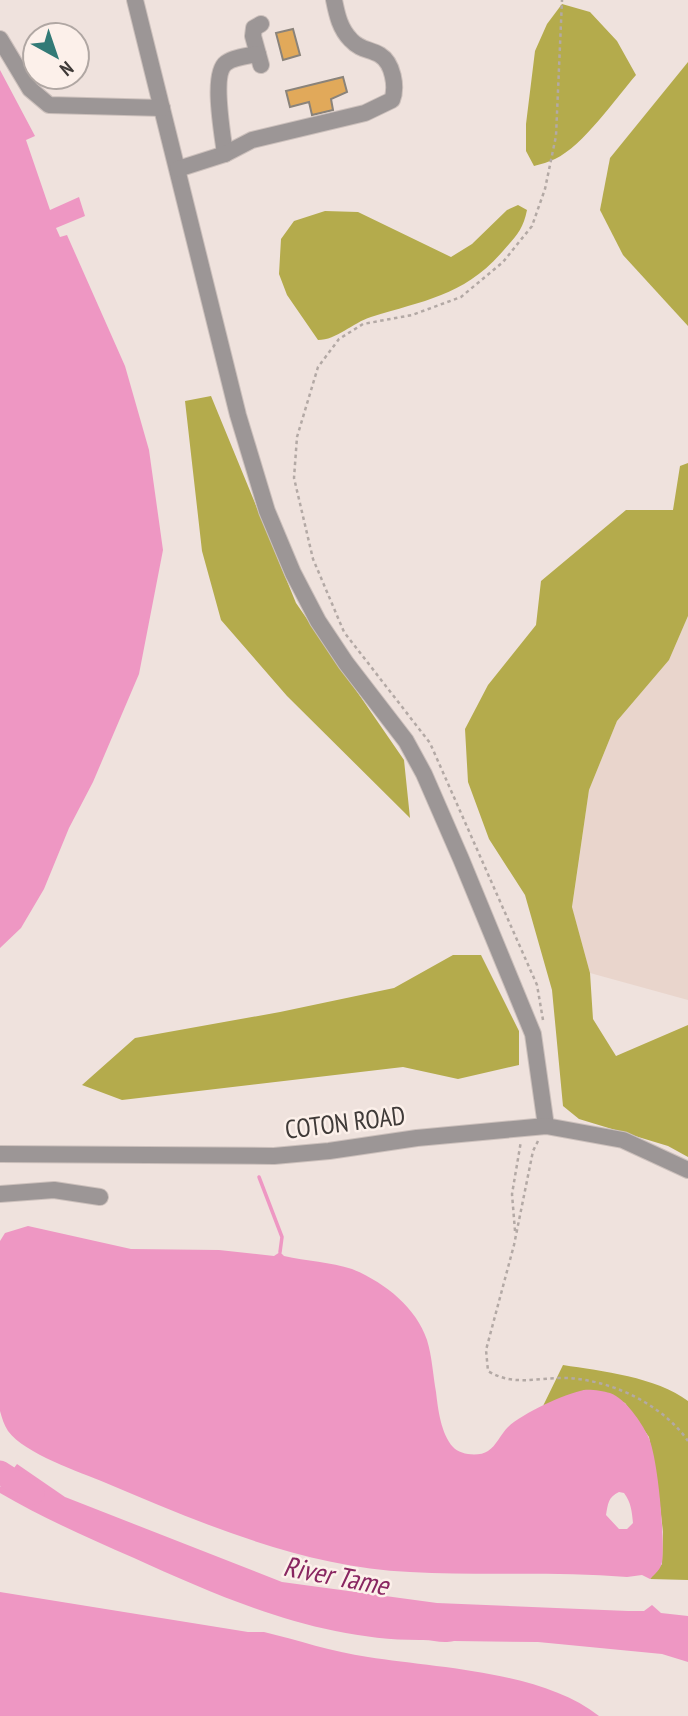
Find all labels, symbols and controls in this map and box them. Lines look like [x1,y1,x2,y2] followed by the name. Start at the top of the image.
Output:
[21,21,91,91] north arrow
[55,57,79,82] text: N
[283,1098,407,1146] street label: COTON ROAD
[280,1547,394,1604] water label: River Tame

